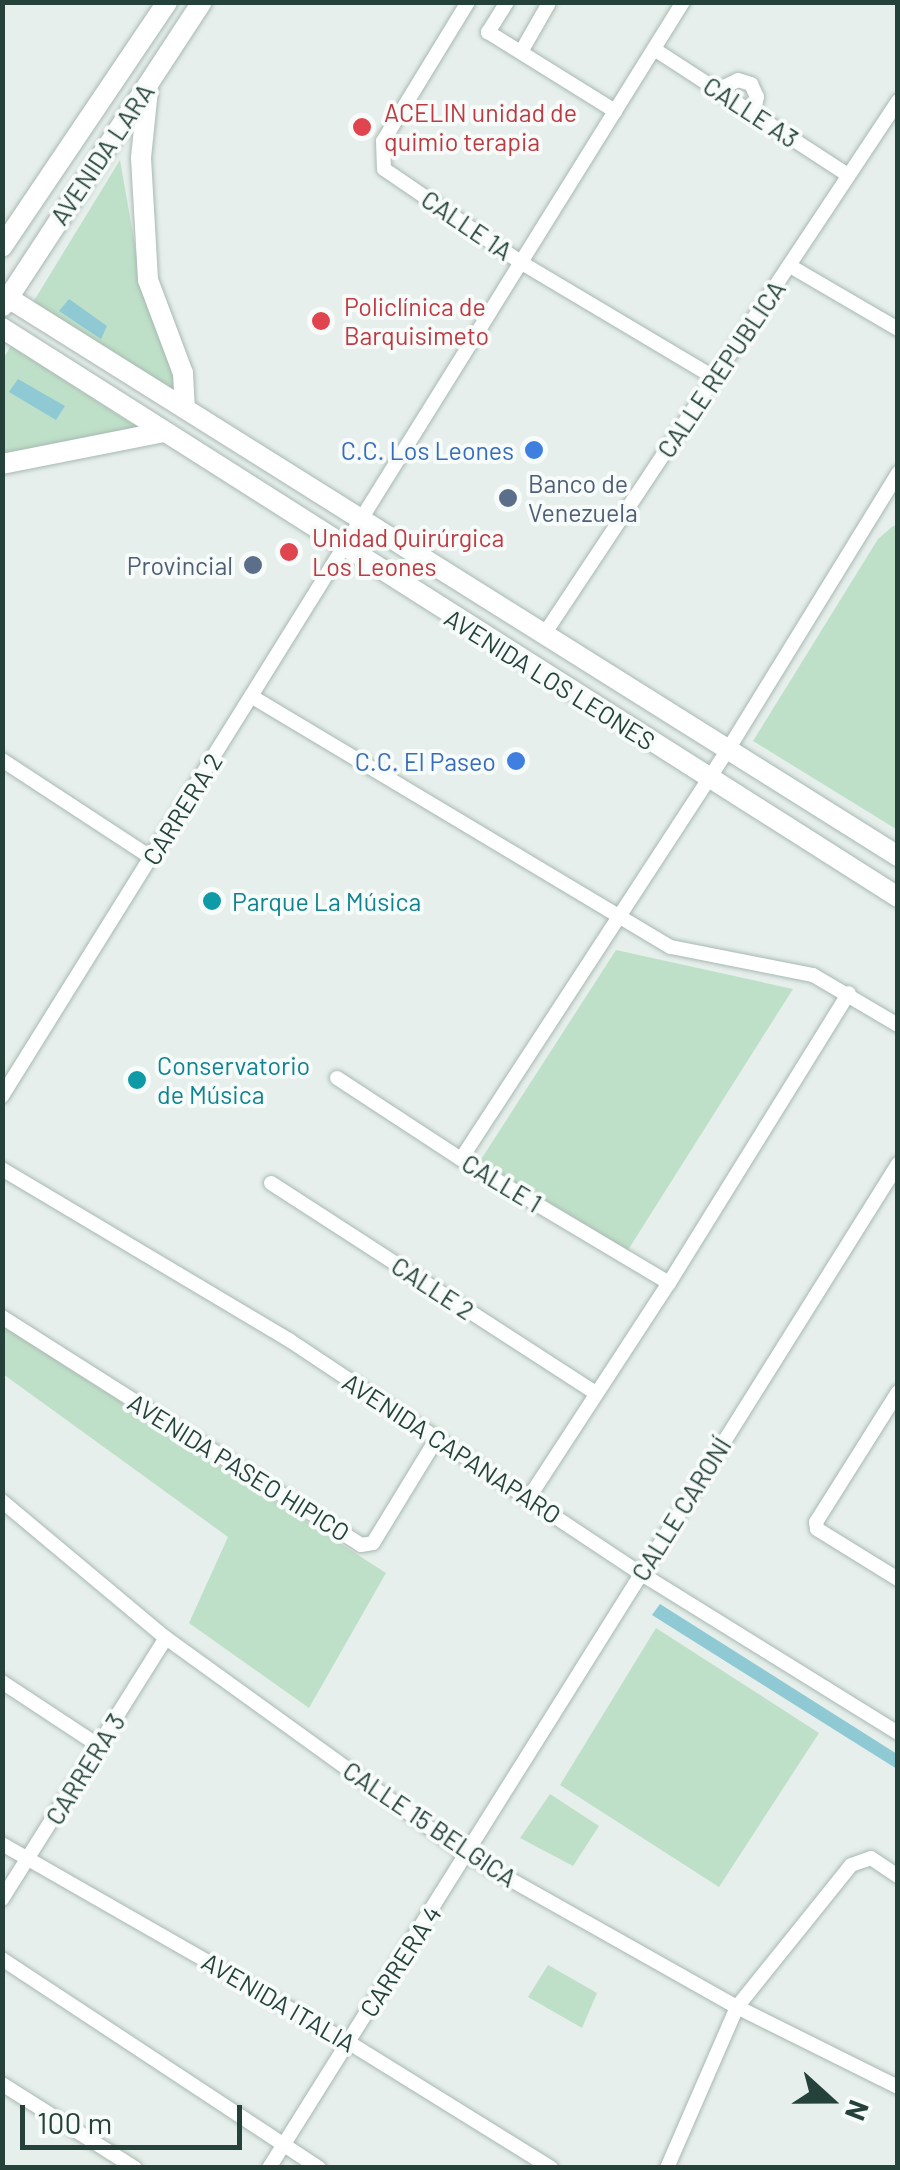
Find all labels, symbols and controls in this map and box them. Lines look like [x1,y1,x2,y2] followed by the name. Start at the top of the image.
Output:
[698,70,804,154] street label: CALLE A3
[44,78,160,230] street label: AVENIDA LARA
[384,98,577,157] place label: ACELIN unidad de quimio terapia
[349,114,375,140] marker: ACELIN unidad de quimio terapia
[416,184,518,266] street label: CALLE 1A
[651,275,791,463] street label: CALLE REPUBLICA
[344,292,489,351] place label: Policlínica de Barquisimeto
[308,308,334,334] marker: Policlínica de Barquisimeto
[341,435,514,465] place label: C.C. Los Leones
[523,439,545,461] marker: C.C. Los Leones
[528,469,638,528] place label: Banco de Venezuela
[497,487,519,509] marker: Banco de Venezuela
[312,523,504,582] place label: Unidad Quirúrgica Los Leones
[276,539,302,565] marker: Unidad Quirúrgica Los Leones
[127,550,233,580] place label: Provincial
[242,554,264,576] marker: Provincial
[439,602,661,756] street label: AVENIDA LOS LEONES
[355,746,496,776] place label: C.C. El Paseo
[136,748,228,870] street label: CARRERA 2
[505,750,527,772] marker: C.C. El Paseo
[232,886,421,916] place label: Parque La Música
[201,890,223,912] marker: Parque La Música
[157,1051,310,1110] place label: Conservatorio de Música
[126,1069,148,1091] marker: Conservatorio de Música
[457,1148,547,1218] street label: CALLE 1
[386,1250,480,1326] street label: CALLE 2
[337,1366,567,1530] street label: AVENIDA CAPANAPARO
[123,1387,355,1547] street label: AVENIDA PASEO HIPICO
[625,1432,737,1586] street label: CALLE CARONÍ
[39,1708,131,1830] street label: CARRERA 3
[338,1755,522,1893] street label: CALLE 15 BELGICA
[353,1900,447,2022] street label: CARRERA 4
[197,1946,361,2058] street label: AVENIDA ITALIA
[780,2050,880,2150] north arrow
[25,2085,248,2147] scale bar
[839,2096,877,2126] text: N
[37,2104,112,2140] text: 100 m

